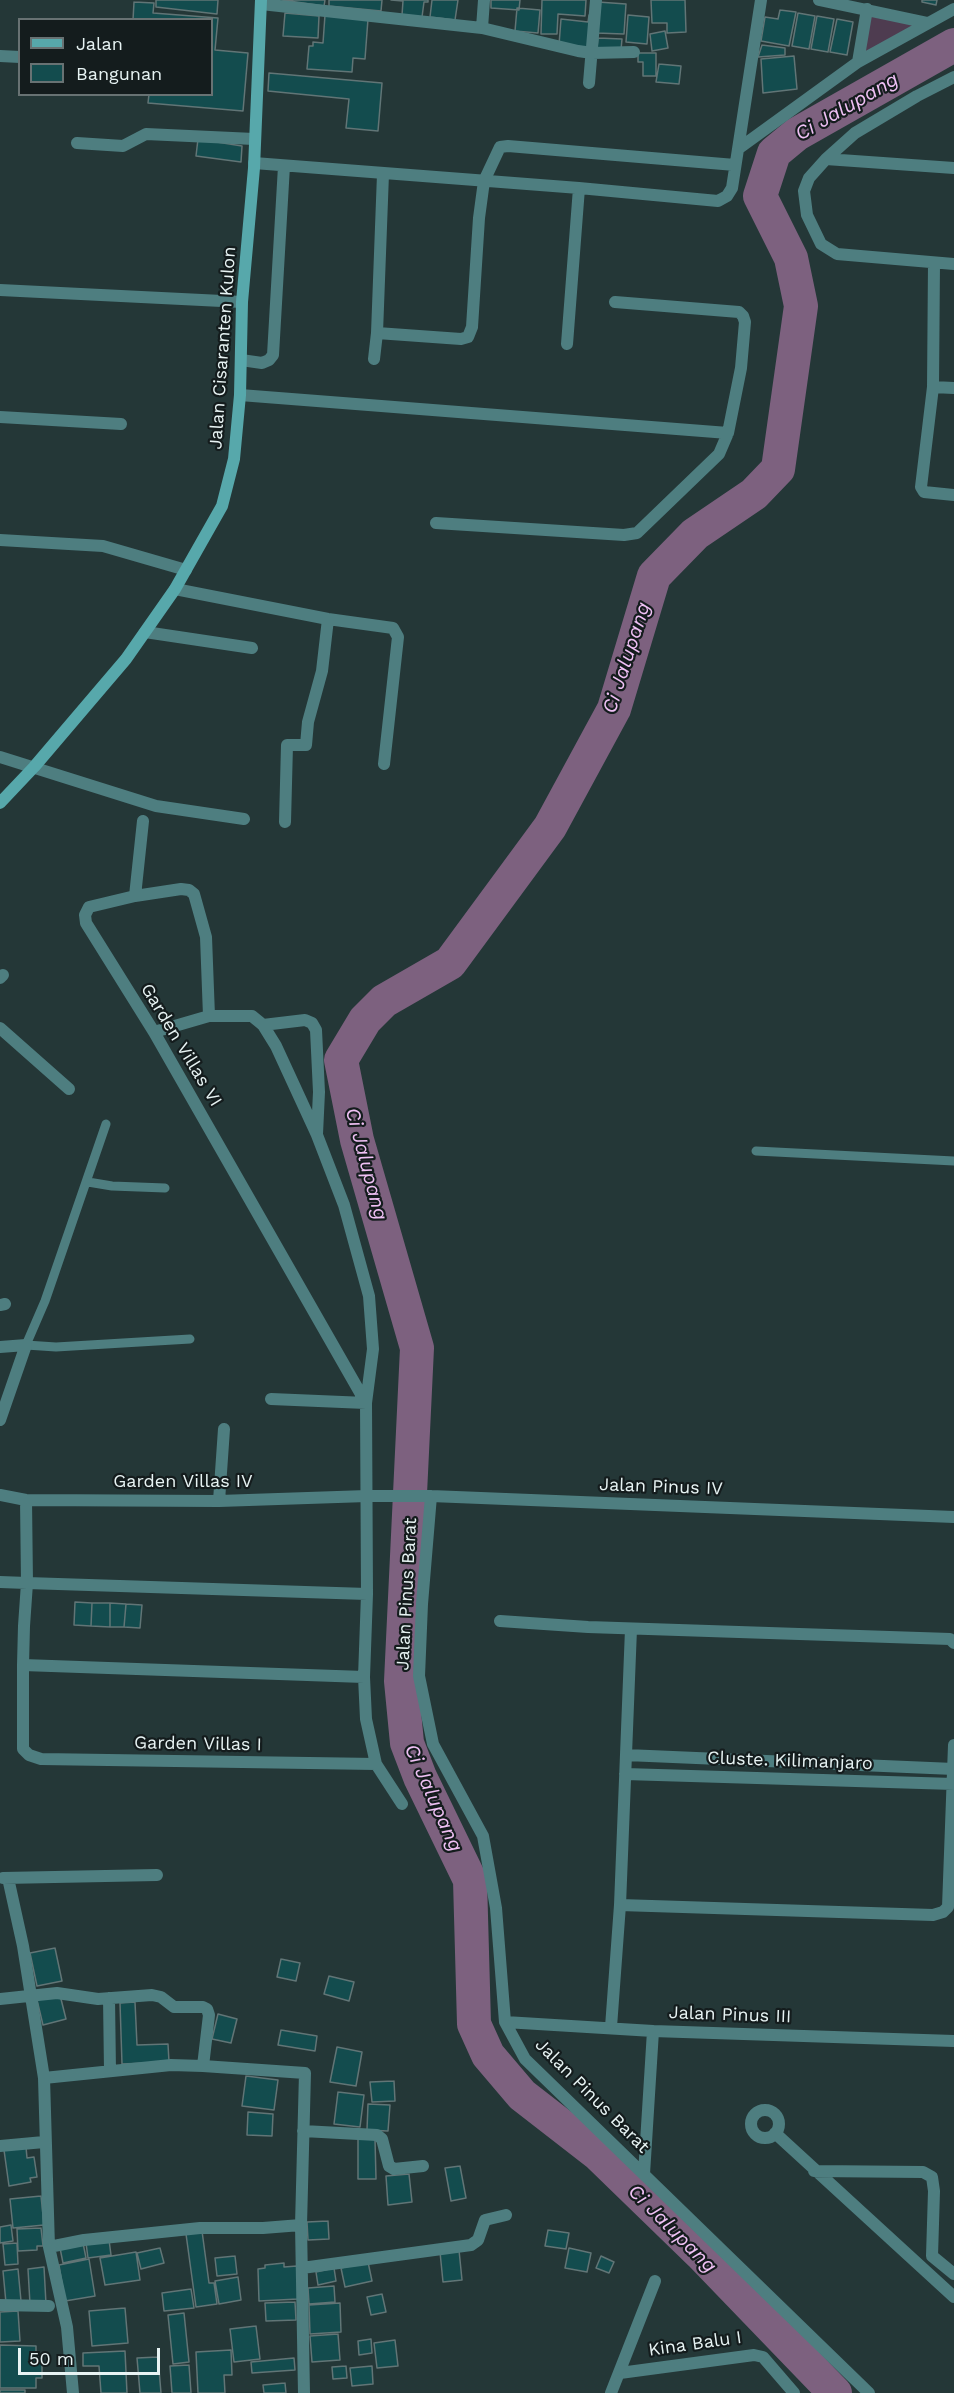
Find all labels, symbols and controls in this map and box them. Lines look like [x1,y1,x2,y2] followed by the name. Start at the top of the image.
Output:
[18,18,213,96] legend
[76,33,123,54] text: Jalan
[76,63,162,84] text: Bangunan
[791,68,903,146] water label: Ci Jalupang
[205,246,241,450] street label: Jalan Cisaranten Kulon
[598,599,656,717] water label: Ci Jalupang
[136,980,226,1110] street label: Garden Villas VI
[339,1105,393,1223] water label: Ci Jalupang
[113,1471,253,1493] street label: Garden Villas IV
[599,1474,723,1500] street label: Jalan Pinus IV
[392,1517,422,1671] street label: Jalan Pinus Barat
[134,1732,262,1756] street label: Garden Villas I
[399,1740,467,1856] water label: Ci Jalupang
[707,1747,873,1775] street label: Cluste. Kilimanjaro
[668,2002,792,2028] street label: Jalan Pinus III
[530,2034,654,2158] street label: Jalan Pinus Barat
[623,2180,721,2278] water label: Ci Jalupang
[647,2327,743,2361] street label: Kina Balu I
[21,2336,164,2374] scale bar
[29,2348,74,2369] text: 50 m

